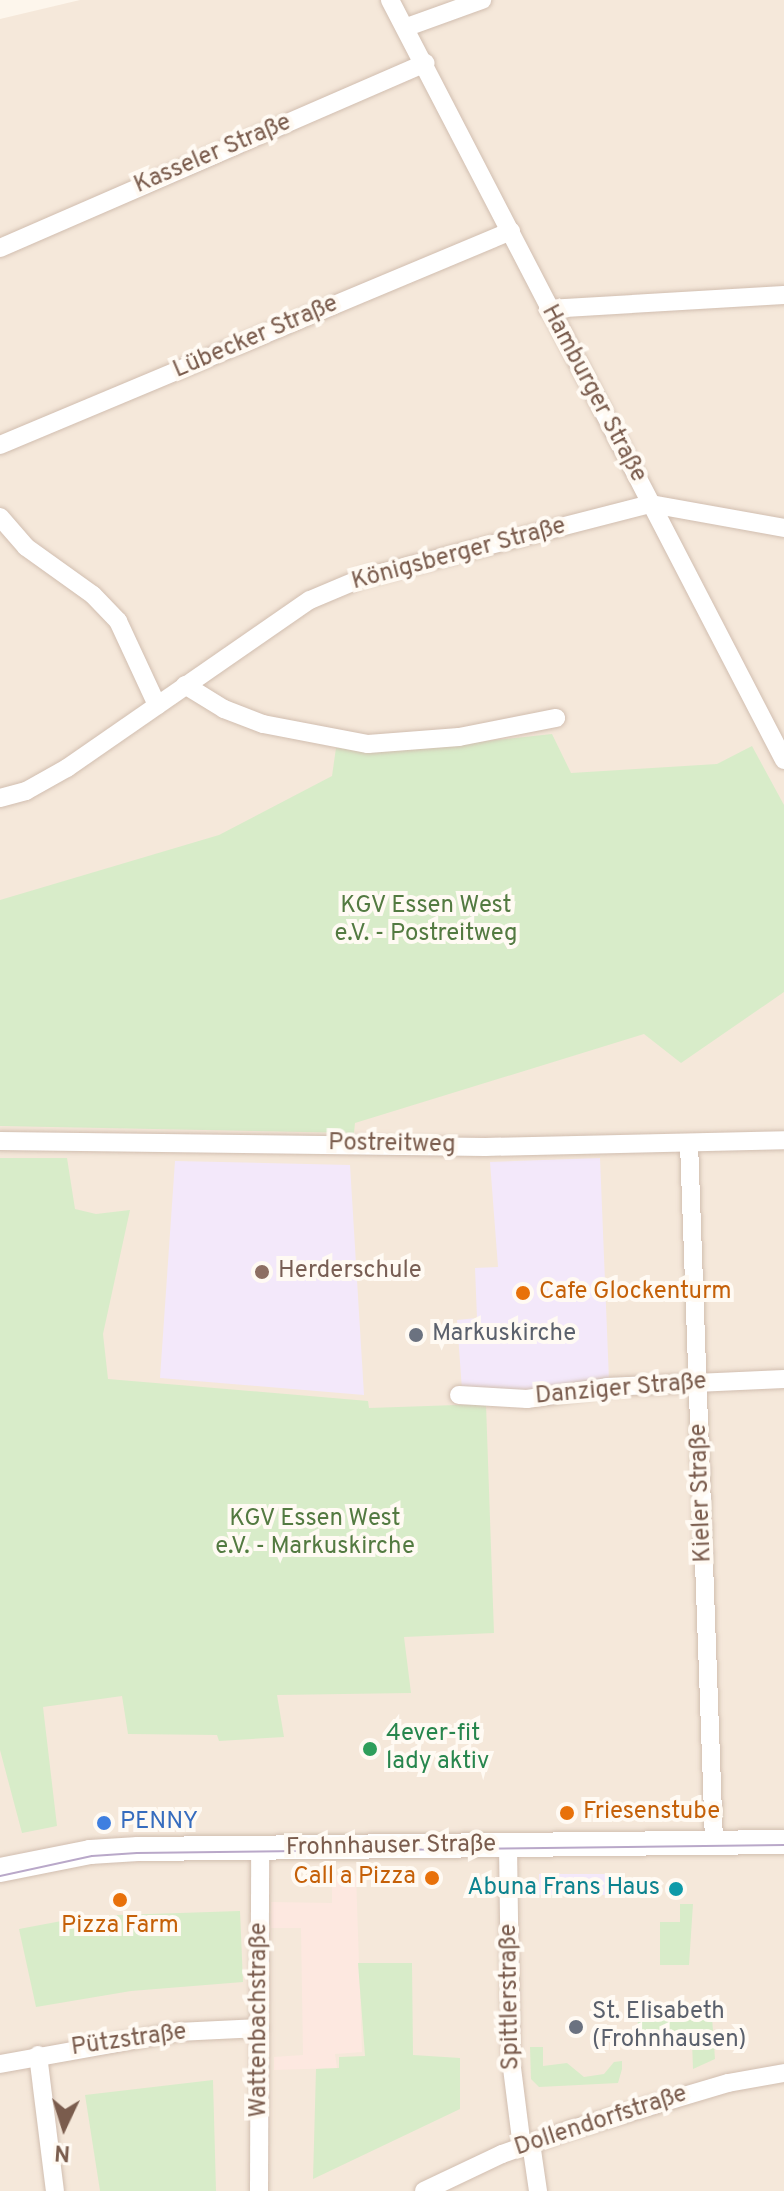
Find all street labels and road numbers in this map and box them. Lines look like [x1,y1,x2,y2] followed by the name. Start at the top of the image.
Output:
[130,109,296,201] street label: Kasseler Straße
[169,290,343,386] street label: Lübecker Straße
[534,300,652,488] street label: Hamburger Straße
[349,513,569,597] street label: Königsberger Straße
[328,1129,456,1161] street label: Postreitweg
[534,1368,708,1412] street label: Danziger Straße
[685,1423,719,1563] street label: Kieler Straße
[286,1831,496,1863] street label: Frohnhauser Straße
[246,1922,274,2118] street label: Wattenbachstraße
[495,1923,527,2071] street label: Spittlerstraße
[69,2019,189,2063] street label: Pützstraße
[511,2081,691,2163] street label: Dollendorfstraße

